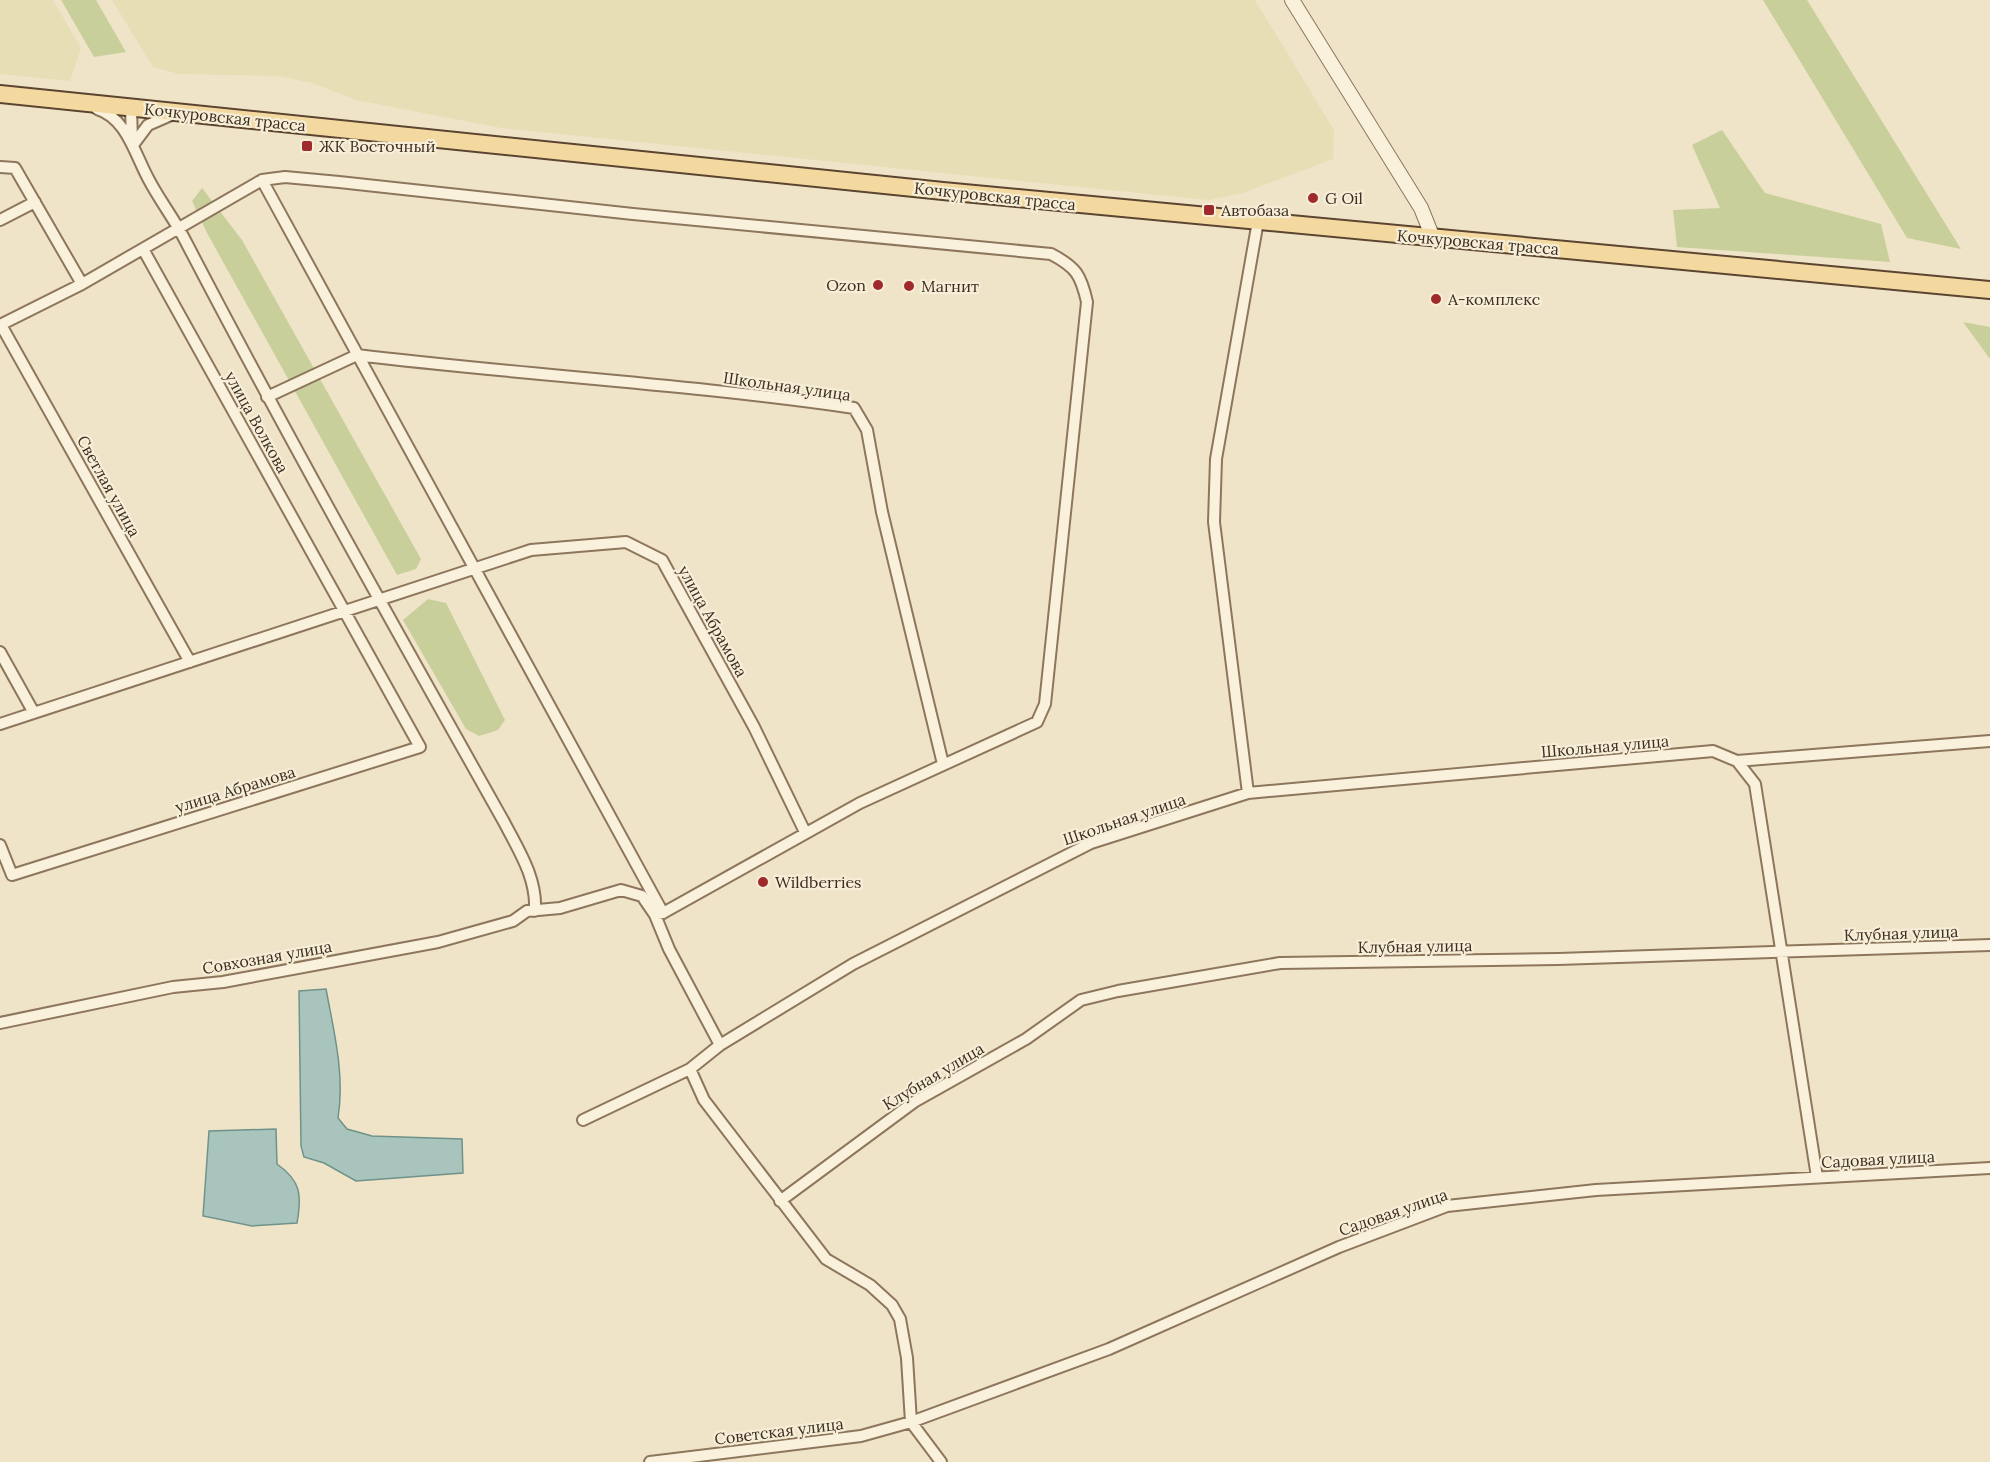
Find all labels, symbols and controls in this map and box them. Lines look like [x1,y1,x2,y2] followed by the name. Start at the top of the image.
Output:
[143,99,307,135] street label: Кочкуровская трасса
[319,136,435,156] place label: ЖК Восточный
[300,139,314,153] marker: ЖК Восточный
[913,178,1077,214] street label: Кочкуровская трасса
[1325,188,1363,208] place label: G Oil
[1306,191,1320,205] marker: G Oil
[1220,200,1289,220] place label: Автобаза
[1202,203,1216,217] marker: Автобаза
[1396,225,1560,259] street label: Кочкуровская трасса
[826,275,866,295] place label: Ozon
[921,276,979,296] place label: Магнит
[871,278,885,292] marker: Ozon
[902,279,916,293] marker: Магнит
[1447,289,1540,309] place label: А-комплекс
[1429,292,1443,306] marker: А-комплекс
[722,367,852,405] street label: Школьная улица
[221,368,293,476] street label: улица Волкова
[73,432,145,540] street label: Светлая улица
[674,562,752,680] street label: улица Абрамова
[1540,730,1670,762] street label: Школьная улица
[173,761,297,817] street label: улица Абрамова
[1060,789,1188,849] street label: Школьная улица
[775,872,861,892] place label: Wildberries
[756,875,770,889] marker: Wildberries
[1843,921,1959,945] street label: Клубная улица
[1358,935,1472,957] street label: Клубная улица
[201,936,333,978] street label: Совхозная улица
[879,1038,987,1114] street label: Клубная улица
[1821,1146,1935,1172] street label: Садовая улица
[1336,1184,1450,1240] street label: Садовая улица
[713,1413,845,1449] street label: Советская улица

